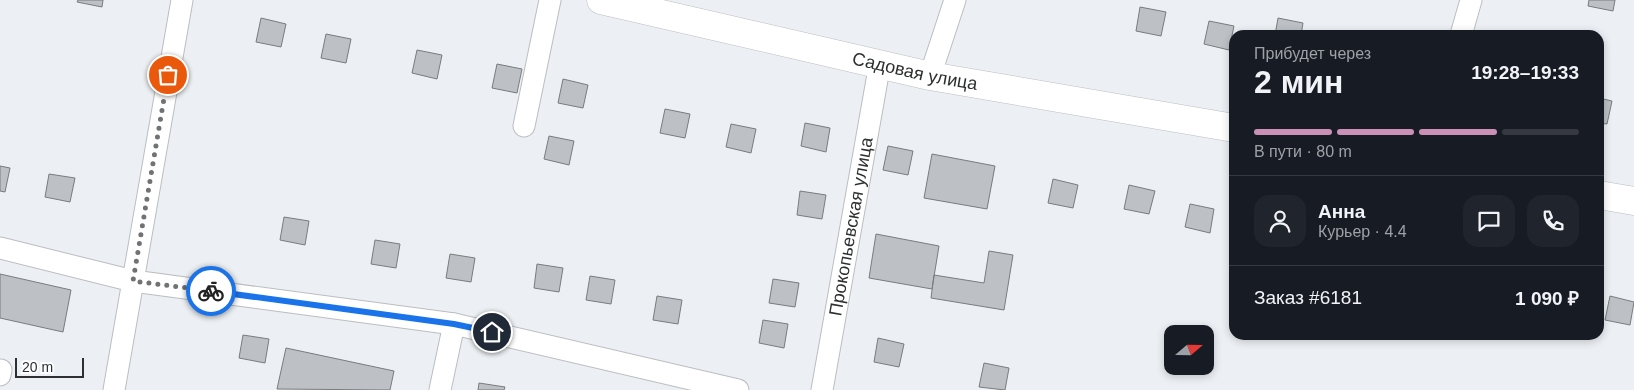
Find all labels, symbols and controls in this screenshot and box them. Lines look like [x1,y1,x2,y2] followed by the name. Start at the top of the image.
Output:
[1254,45,1371,62] text: Прибудет через
[850,48,980,94] street label: Садовая улица
[147,54,189,96] pin
[154,61,182,89] icon: bag
[1471,62,1579,83] text: 19:28–19:33
[1254,64,1343,100] text: 2 мин
[825,135,877,317] street label: Прокопьевская улица
[1254,143,1352,160] text: В пути · 80 m
[1254,195,1306,247] button: person
[1463,195,1515,247] button: chat
[1527,195,1579,247] button: phone
[1318,201,1365,222] text: Анна
[1318,223,1407,240] text: Курьер · 4.4
[186,266,236,316] courier
[197,277,225,305] icon: bike
[1254,287,1362,308] text: Заказ #6181
[1515,288,1579,309] text: 1 090 ₽
[471,311,513,353] pin
[478,318,506,346] icon: home
[1164,325,1214,375] north arrow
[1164,325,1214,375] map controls
[15,355,84,378] scale bar
[22,359,53,375] text: 20 m

